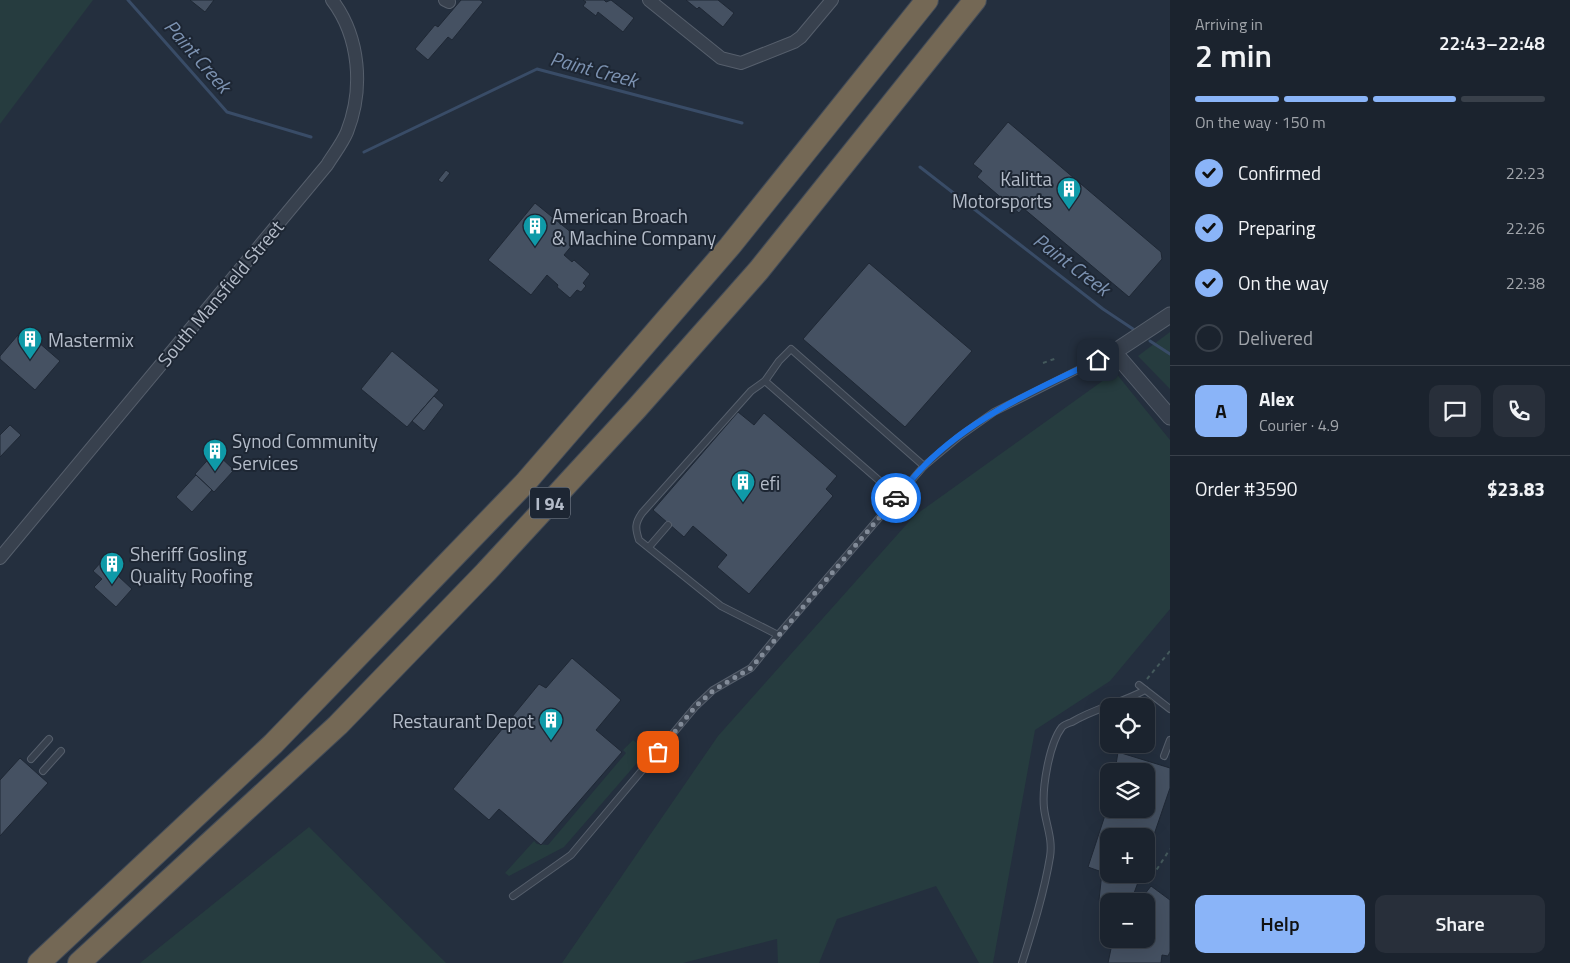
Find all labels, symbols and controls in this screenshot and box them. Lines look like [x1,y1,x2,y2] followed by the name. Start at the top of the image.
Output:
[157,12,240,101] water label: Paint Creek
[1195,12,1263,36] text: Arriving in
[1439,28,1545,57] text: 22:43–22:48
[1195,31,1272,79] text: 2 min
[547,42,643,96] water label: Paint Creek
[1195,110,1326,134] text: On the way · 150 m
[1238,158,1321,187] text: Confirmed
[1195,159,1223,187] icon: check
[1506,161,1545,185] text: 22:23
[952,164,1052,215] place label: Kalitta Motorsports
[1056,176,1082,210] building icon: Kalitta Motorsports
[552,201,716,252] place label: American Broach & Machine Company
[150,213,290,373] street label: South Mansfield Street
[522,213,548,247] building icon: American Broach & Machine Company
[1238,213,1315,242] text: Preparing
[1195,214,1223,242] icon: check
[1506,216,1545,240] text: 22:26
[1027,225,1119,304] water label: Paint Creek
[1238,268,1329,297] text: On the way
[1195,269,1223,297] icon: check
[1506,271,1545,295] text: 22:38
[1238,323,1313,352] text: Delivered
[48,325,134,354] place label: Mastermix
[17,326,43,360] building icon: Mastermix
[1077,339,1119,381] pin
[1084,346,1112,374] icon: home
[1259,384,1294,413] text: Alex
[1429,385,1481,437] button: chat
[1493,385,1545,437] button: phone
[1215,396,1227,425] text: A
[1259,413,1339,437] text: Courier · 4.9
[232,426,378,477] place label: Synod Community Services
[202,438,228,472] building icon: Synod Community Services
[760,468,780,497] place label: efi
[730,469,756,503] building icon: efi
[871,473,921,523] courier
[1195,474,1297,503] text: Order #3590
[1487,474,1545,503] text: $23.83
[882,484,910,512] icon: car
[530,488,570,518] road number: I 94
[130,539,253,590] place label: Sheriff Gosling Quality Roofing
[99,551,125,585] building icon: Sheriff Gosling Quality Roofing
[1100,698,1155,948] map controls
[1100,698,1155,753] button: locate
[392,706,534,735] place label: Restaurant Depot
[538,707,564,741] building icon: Restaurant Depot
[637,731,679,773] pin
[644,738,672,766] icon: bag
[1100,763,1155,818] button: layers
[1100,828,1155,883] button: +
[1100,893,1155,948] button: −
[1195,895,1365,953] button: Help
[1375,895,1545,953] button: Share

